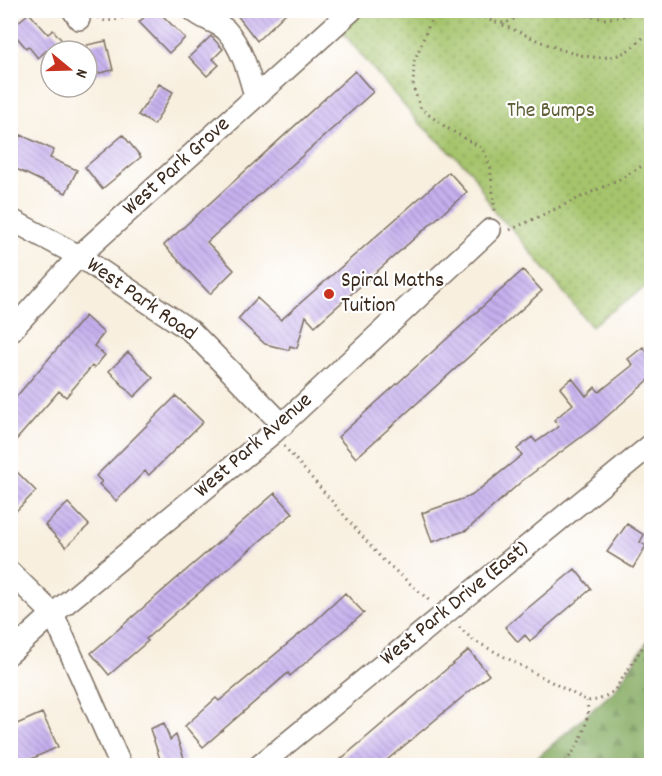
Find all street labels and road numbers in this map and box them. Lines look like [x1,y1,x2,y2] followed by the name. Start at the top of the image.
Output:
[116,110,238,224] street label: West Park Grove
[80,250,202,350] street label: West Park Road
[188,386,320,506] street label: West Park Avenue
[374,534,536,674] street label: West Park Drive (East)

